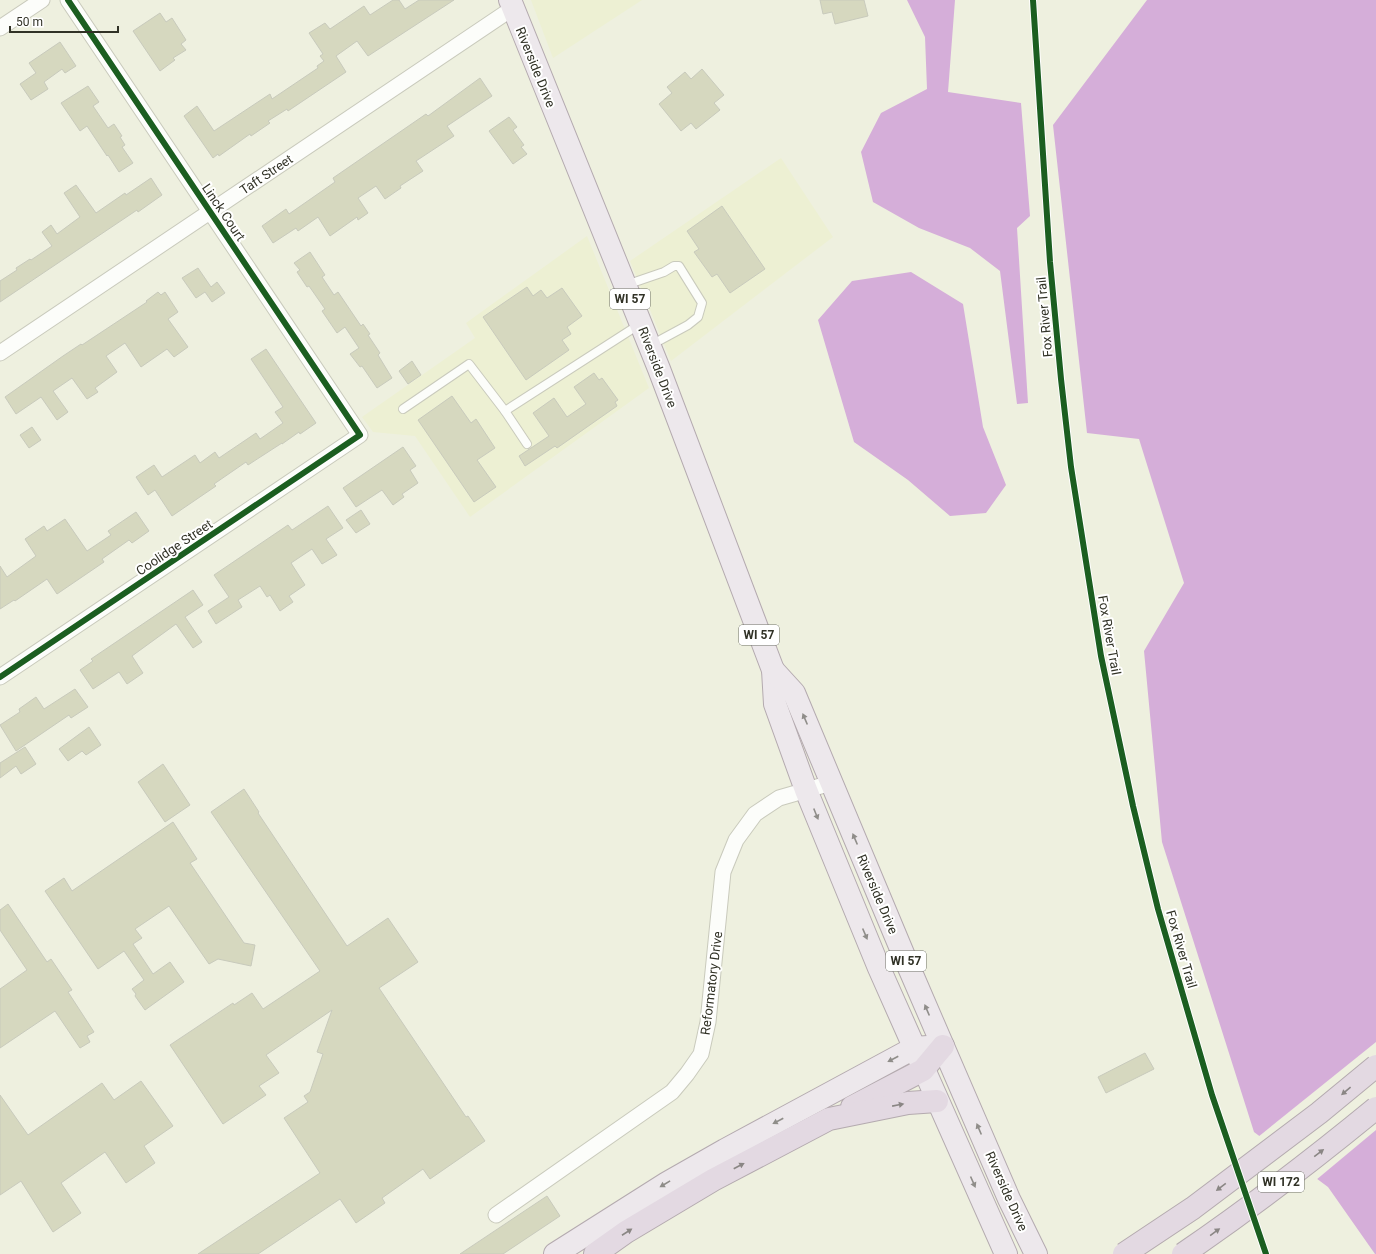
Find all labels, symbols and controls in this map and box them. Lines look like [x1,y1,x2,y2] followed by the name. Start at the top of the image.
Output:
[10,8,118,34] scale bar
[16,15,43,29] text: 50 m
[513,25,558,110] street label: Riverside Drive
[237,151,296,198] street label: Taft Street
[199,181,248,244] street label: Linck Court
[1034,276,1055,358] street label: Fox River Trail
[610,289,650,309] road number: WI 57
[635,325,680,410] street label: Riverside Drive
[133,516,215,578] street label: Coolidge Street
[1095,594,1124,676] street label: Fox River Trail
[739,625,779,645] road number: WI 57
[801,712,807,724] one-way arrow
[813,809,819,821] one-way arrow
[851,832,857,844] one-way arrow
[854,852,901,936] street label: Riverside Drive
[1163,908,1200,990] street label: Fox River Trail
[863,929,869,941] one-way arrow
[698,930,725,1036] street label: Reformatory Drive
[886,951,926,971] road number: WI 57
[924,1005,930,1016] one-way arrow
[887,1056,898,1063] one-way arrow
[1341,1086,1351,1095] one-way arrow
[892,1102,904,1108] one-way arrow
[772,1118,784,1124] one-way arrow
[976,1124,982,1135] one-way arrow
[982,1149,1031,1233] street label: Riverside Drive
[1314,1149,1324,1157] one-way arrow
[733,1163,745,1169] one-way arrow
[1258,1172,1304,1192] road number: WI 172
[970,1177,976,1188] one-way arrow
[659,1181,671,1188] one-way arrow
[1215,1183,1226,1191] one-way arrow
[622,1228,632,1236] one-way arrow
[1210,1228,1221,1236] one-way arrow

